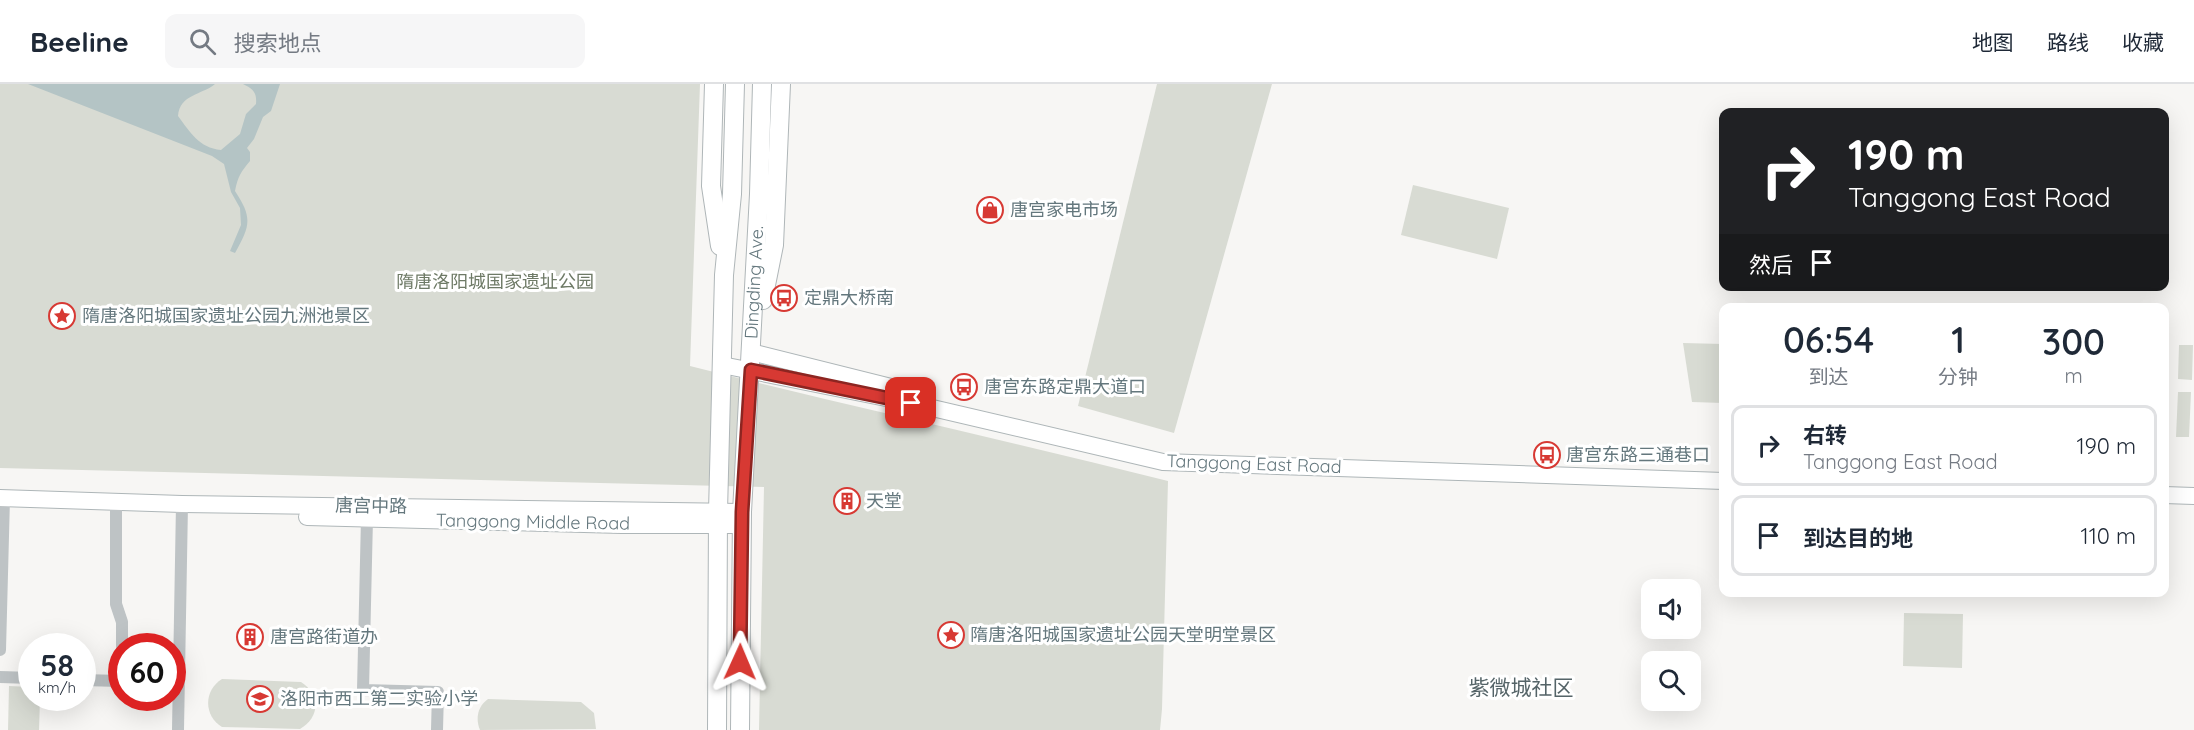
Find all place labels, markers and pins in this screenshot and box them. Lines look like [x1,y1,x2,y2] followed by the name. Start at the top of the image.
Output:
[975,195,1005,225] shop icon: 唐宫家电市场
[1010,198,1118,221] place label: 唐宫家电市场
[769,283,799,313] bus stop icon: 定鼎大桥南
[804,286,894,309] place label: 定鼎大桥南
[47,301,77,331] place icon: 隋唐洛阳城国家遗址公园九洲池景区
[82,304,370,327] place label: 隋唐洛阳城国家遗址公园九洲池景区
[949,372,979,402] bus stop icon: 唐宫东路定鼎大道口
[984,375,1146,398] place label: 唐宫东路定鼎大道口
[885,377,936,428] pin
[1532,440,1562,470] bus stop icon: 唐宫东路三通巷口
[1566,443,1710,466] place label: 唐宫东路三通巷口
[832,486,862,516] building icon: 天堂
[866,489,902,512] place label: 天堂
[936,620,966,650] place icon: 隋唐洛阳城国家遗址公园天堂明堂景区
[235,622,265,652] building icon: 唐宫路街道办
[970,623,1276,646] place label: 隋唐洛阳城国家遗址公园天堂明堂景区
[270,625,378,648] place label: 唐宫路街道办
[245,684,275,714] school or university icon: 洛阳市西工第二实验小学
[280,687,478,710] place label: 洛阳市西工第二实验小学

